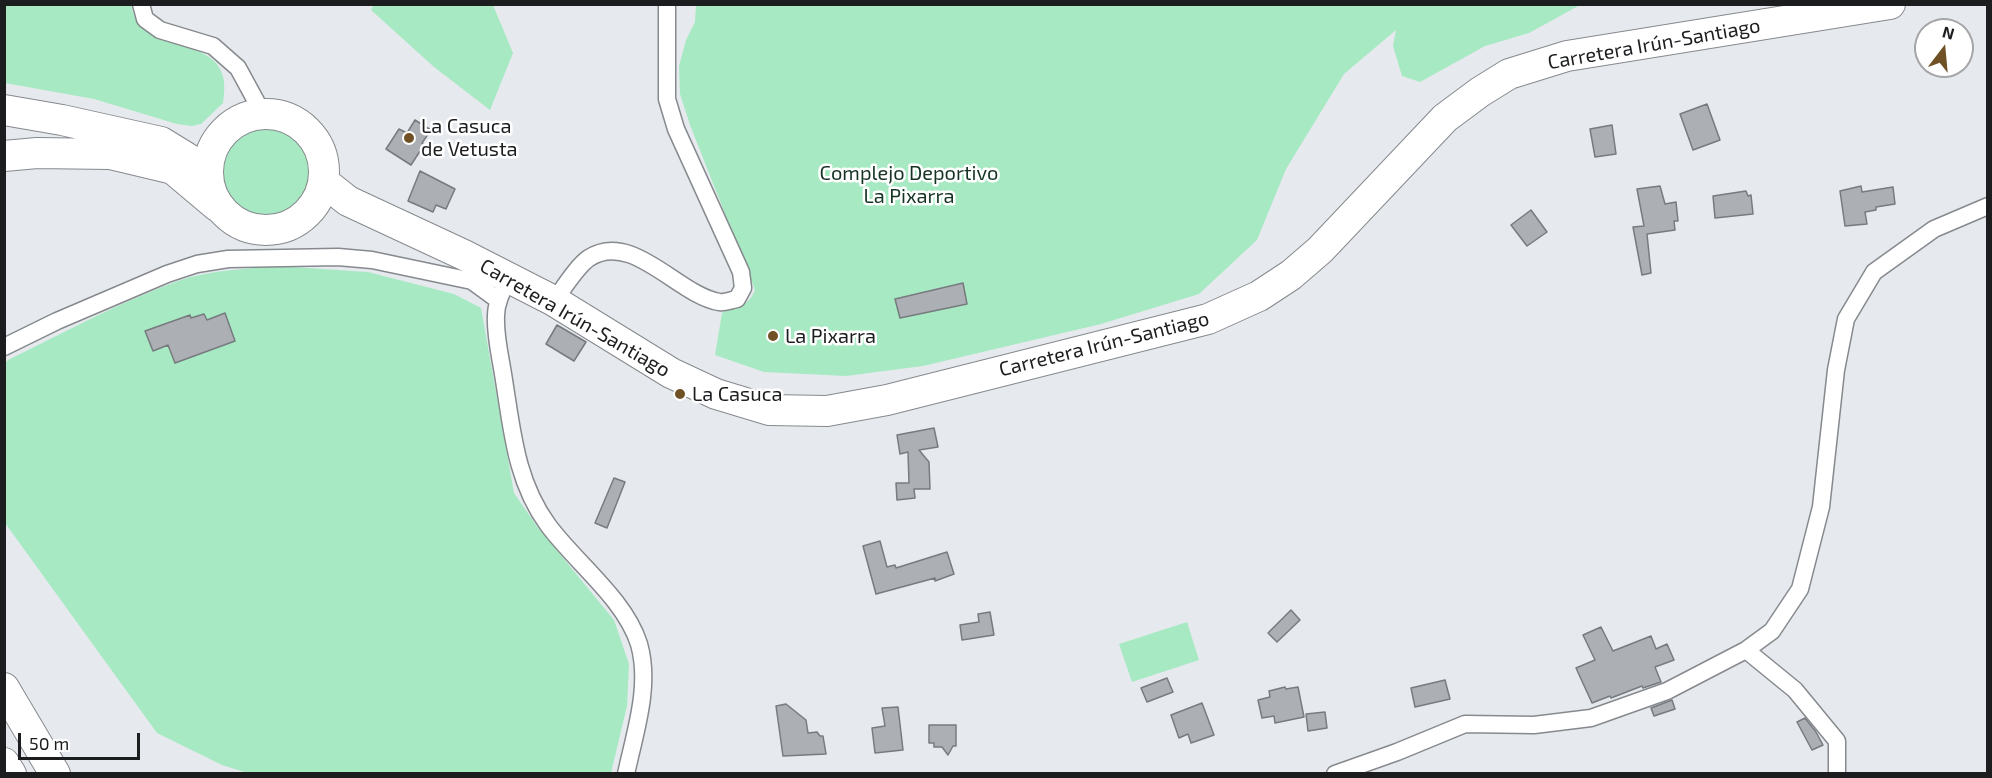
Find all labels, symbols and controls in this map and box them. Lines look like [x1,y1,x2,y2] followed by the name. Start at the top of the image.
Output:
[1546,13,1762,75] street label: Carretera Irún-Santiago
[1914,18,1974,78] north arrow
[1940,21,1957,43] text: N
[421,114,518,161] place label: La Casuca de Vetusta
[402,131,416,145] marker: La Casuca de Vetusta
[820,161,998,208] park label: Complejo Deportivo La Pixarra
[476,254,674,382] street label: Carretera Irún-Santiago
[997,306,1211,382] street label: Carretera Irún-Santiago
[785,324,876,348] place label: La Pixarra
[766,329,780,343] marker: La Pixarra
[692,382,782,406] place label: La Casuca
[673,387,687,401] marker: La Casuca
[21,721,142,759] scale bar
[29,732,69,754] text: 50 m

